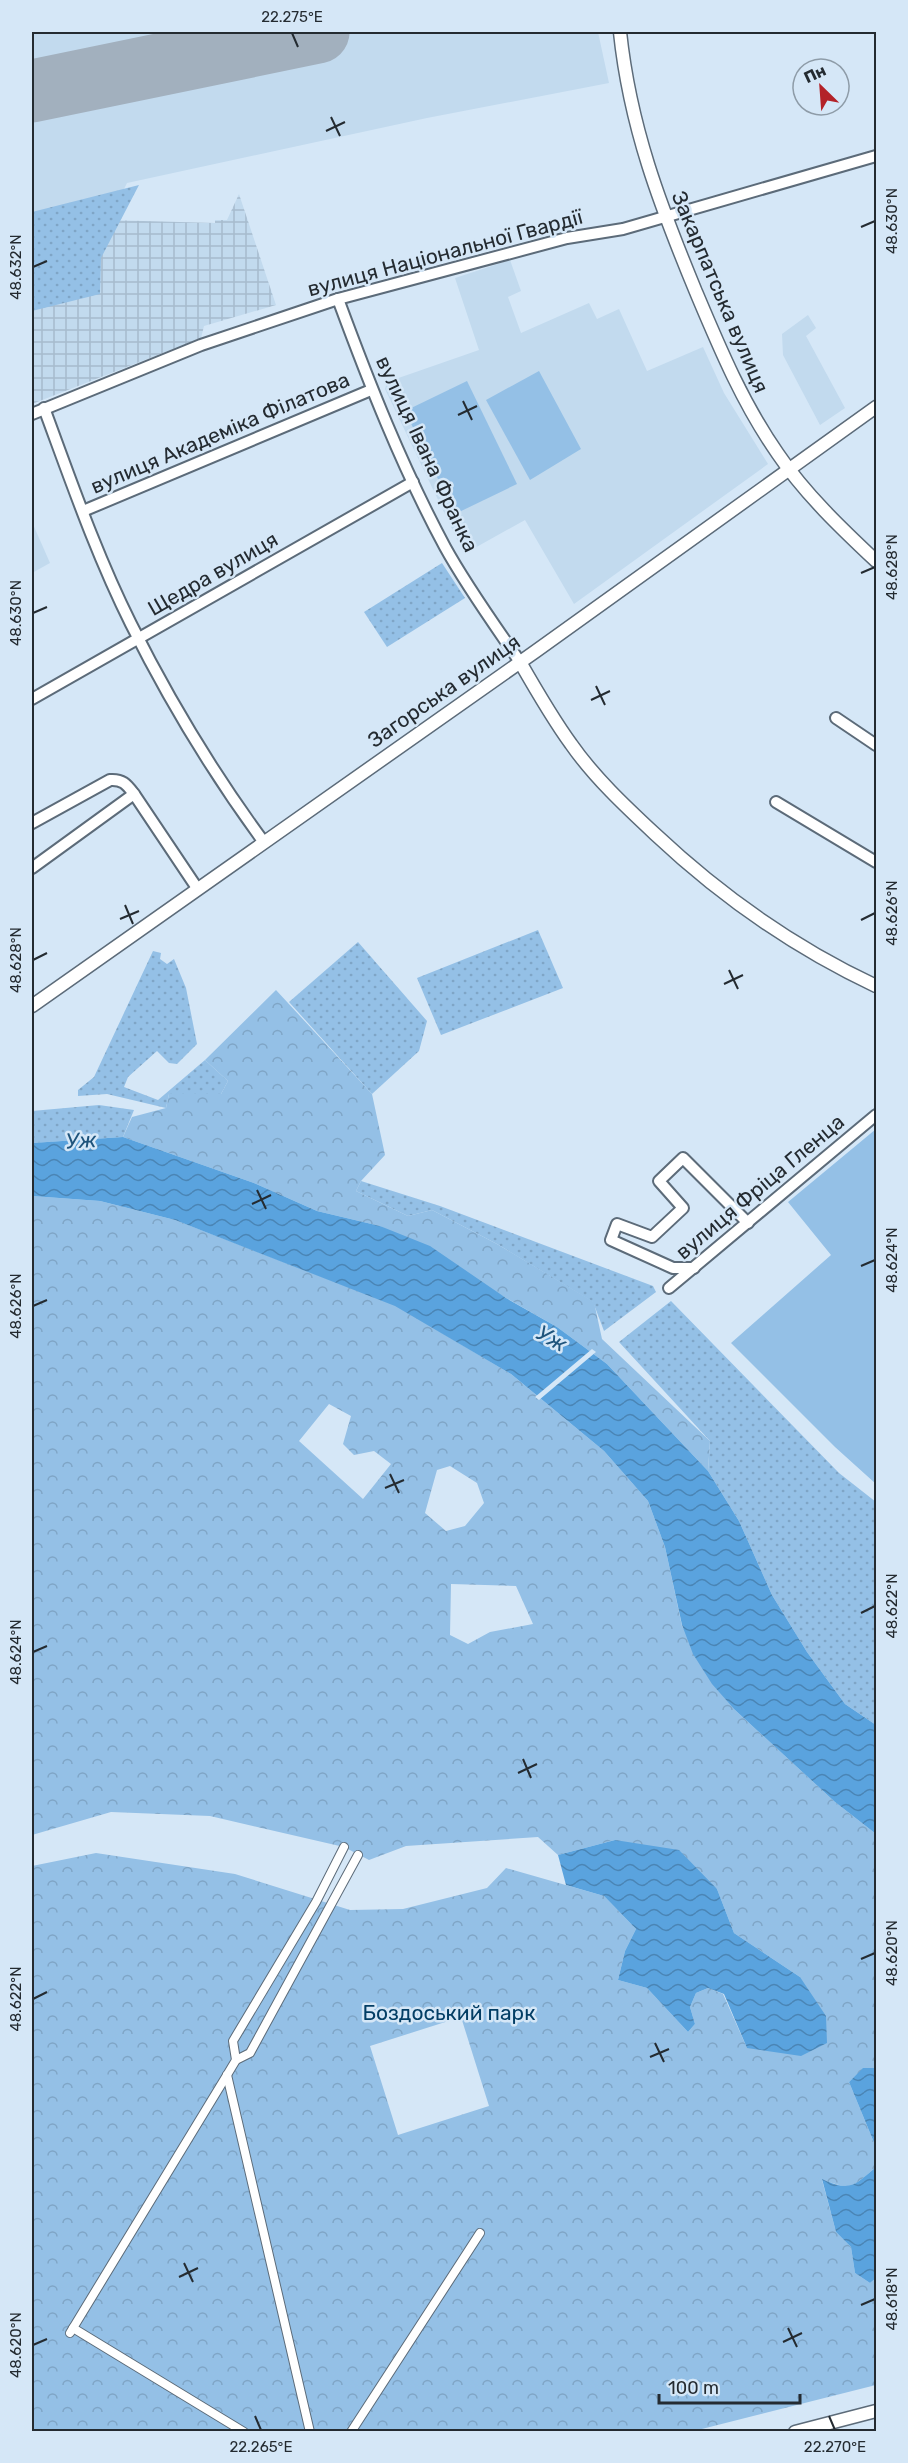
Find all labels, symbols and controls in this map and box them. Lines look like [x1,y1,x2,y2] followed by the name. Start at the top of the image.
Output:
[261,8,323,26] text: 22.275°E
[791,57,851,117] north arrow
[801,61,829,87] text: Пн
[667,187,774,397] street label: Закарпатська вулиця
[883,188,901,254] text: 48.630°N
[305,203,586,301] street label: вулиця Національної Гвардії
[7,234,25,300] text: 48.632°N
[371,352,484,556] street label: вулиця Івана Франка
[87,367,353,499] street label: вулиця Академіка Філатова
[143,526,282,621] street label: Щедра вулиця
[883,534,901,600] text: 48.628°N
[7,580,25,646] text: 48.630°N
[363,629,525,752] street label: Загорська вулиця
[883,880,901,946] text: 48.626°N
[7,927,25,993] text: 48.628°N
[670,1109,849,1264] street label: вулиця Фріца Гленца
[65,1126,97,1155] water label: Уж
[883,1227,901,1293] text: 48.624°N
[7,1273,25,1339] text: 48.626°N
[532,1319,572,1358] water label: Уж
[883,1573,901,1639] text: 48.622°N
[7,1619,25,1685] text: 48.624°N
[883,1920,901,1986] text: 48.620°N
[7,1966,25,2032] text: 48.622°N
[363,2000,535,2025] park label: Боздоський парк
[883,2267,901,2331] text: 48.618°N
[7,2312,25,2378] text: 48.620°N
[659,2367,800,2405] scale bar
[668,2377,719,2399] text: 100 m
[229,2438,293,2456] text: 22.265°E
[804,2438,866,2456] text: 22.270°E

